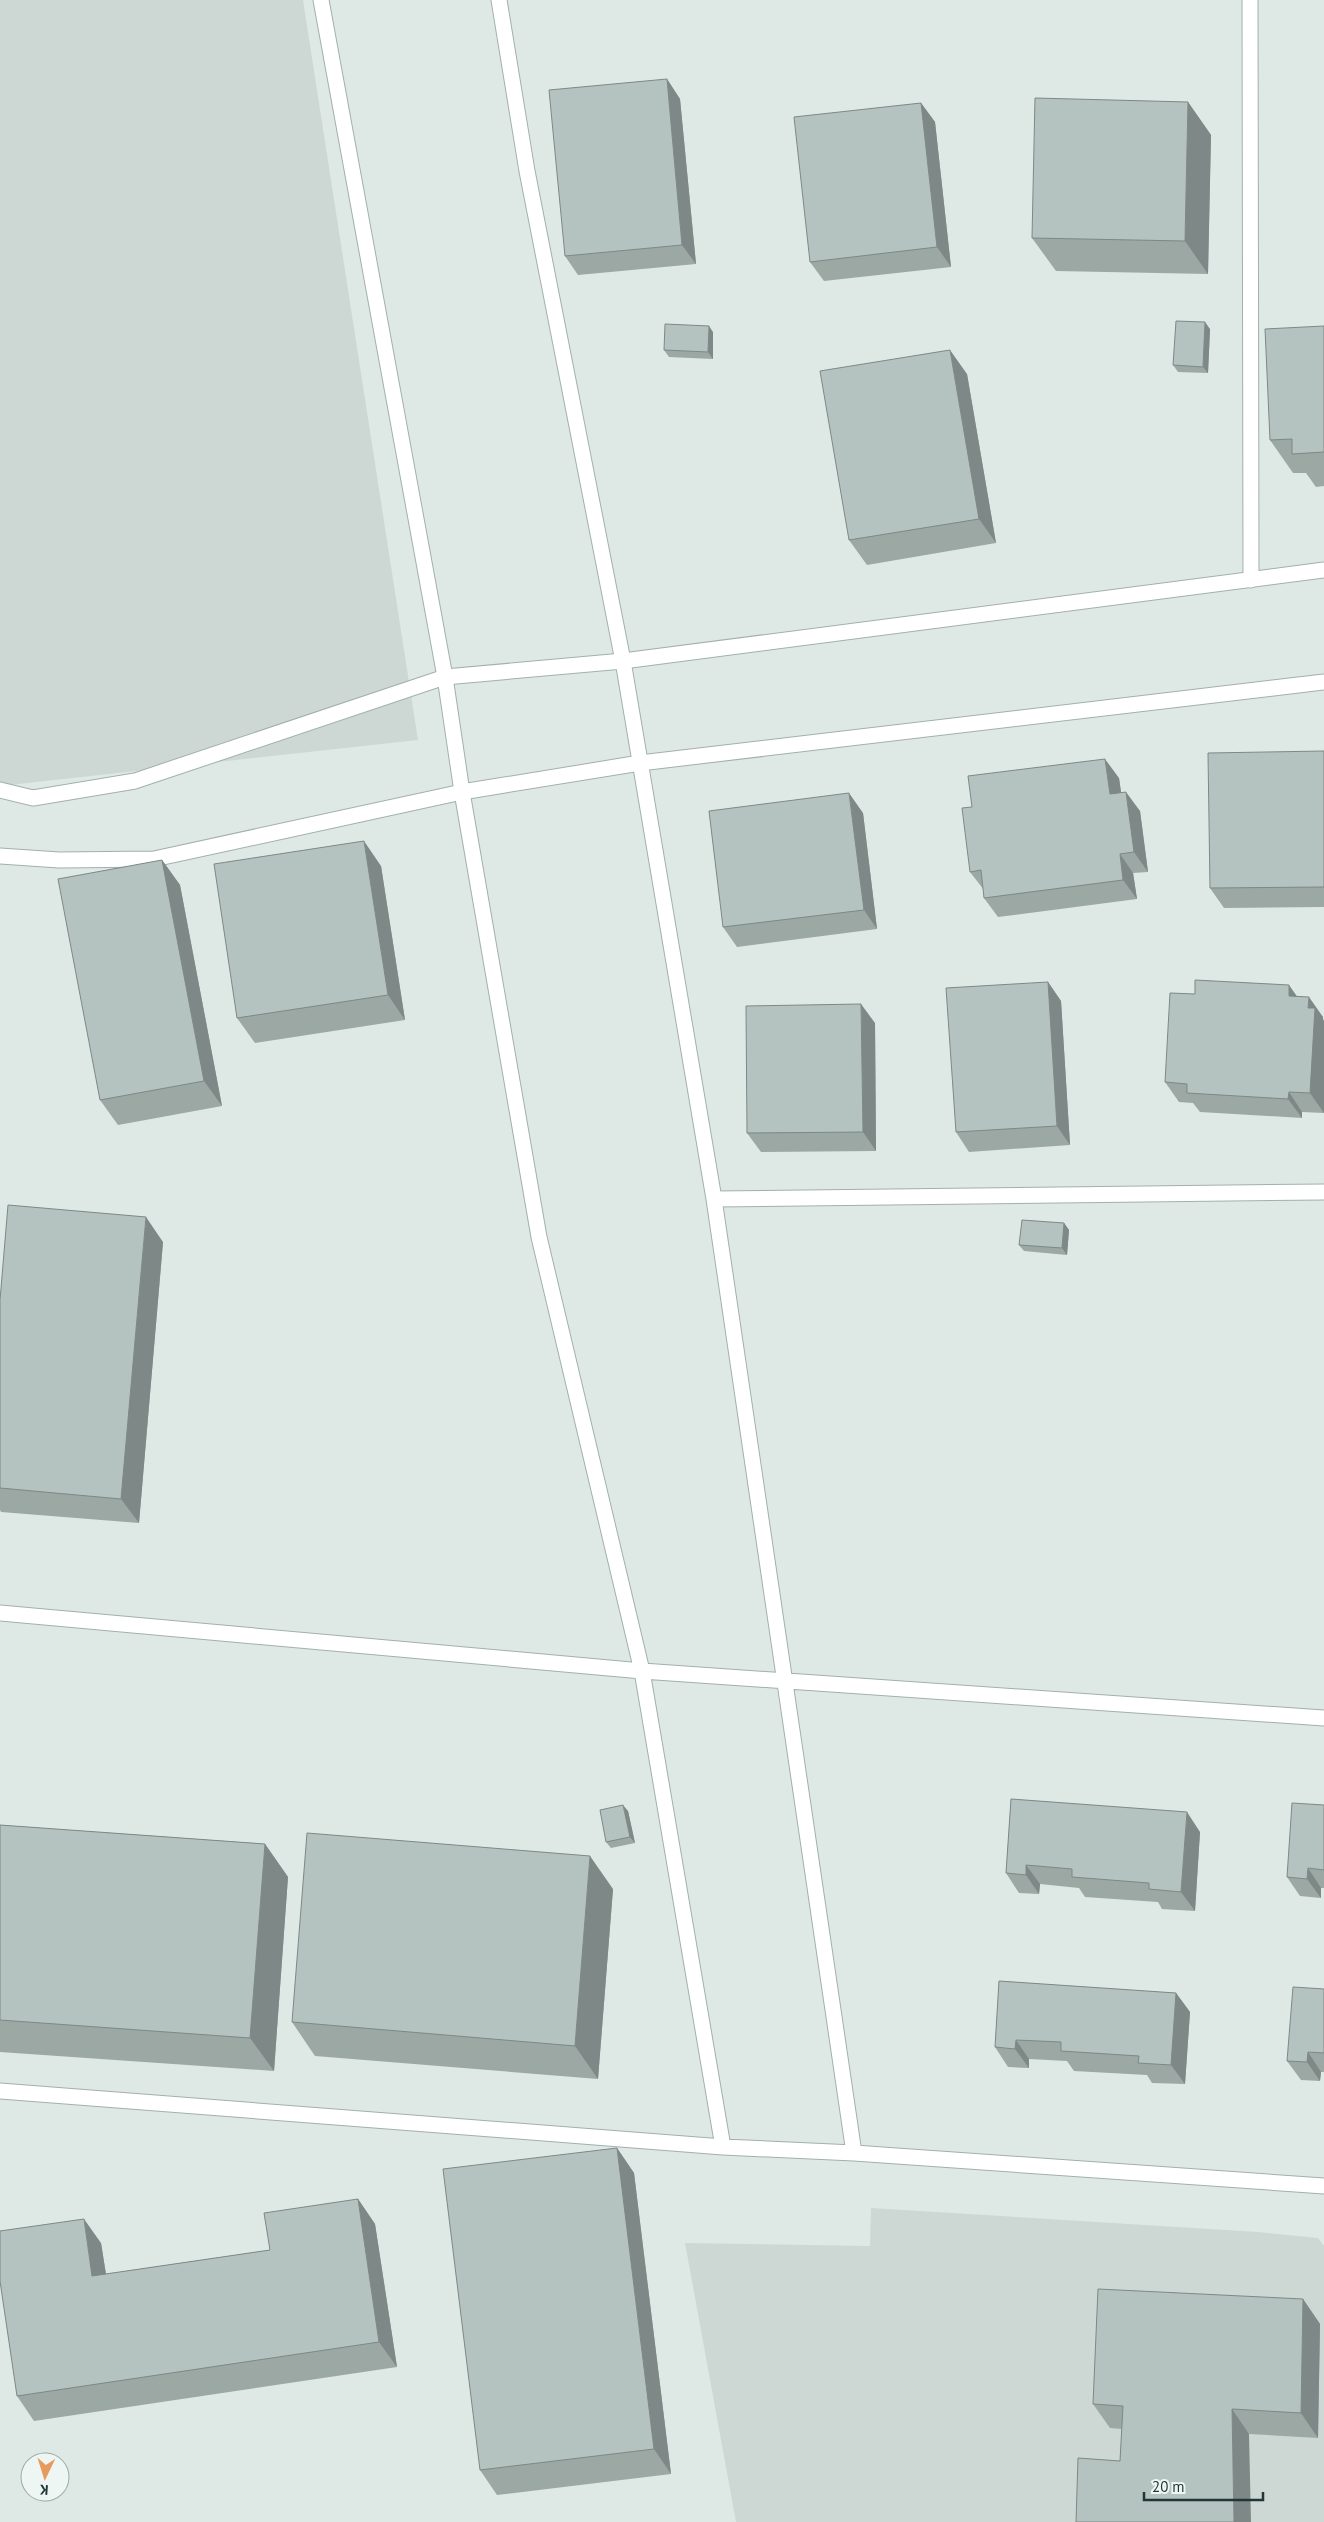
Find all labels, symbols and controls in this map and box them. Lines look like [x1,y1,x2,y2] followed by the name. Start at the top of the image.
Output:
[20,2452,70,2502] north arrow
[1144,2470,1263,2502] scale bar
[1152,2477,1185,2496] text: 20 m
[39,2481,49,2499] text: K

